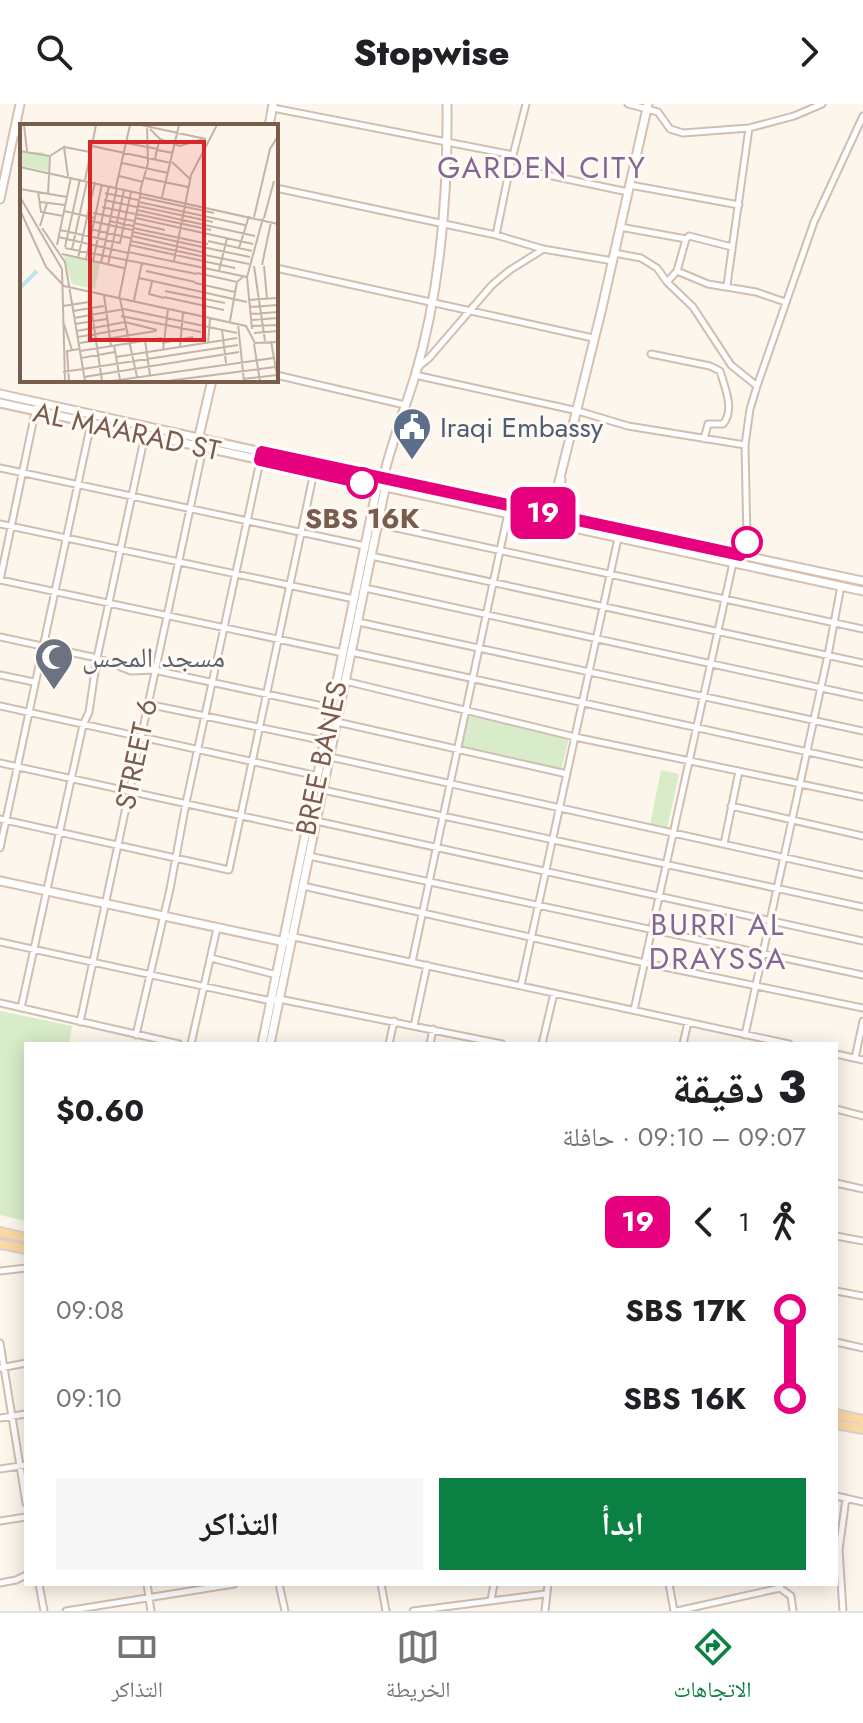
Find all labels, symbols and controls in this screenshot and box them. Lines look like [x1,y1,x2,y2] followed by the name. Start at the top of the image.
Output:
[353,26,510,78] text: Stopwise
[32,30,76,74] icon: search
[787,30,831,74] icon: forward
[20,124,278,382] inset map
[437,146,647,189] district label: GARDEN CITY
[30,392,224,471] street label: AL MA'ARAD ST
[391,406,433,461] public building icon: Iraqi Embassy
[440,407,604,448] place label: Iraqi Embassy
[347,468,377,498] marker: SBS 16K
[507,487,579,539] line badge: 19
[527,492,559,533] text: 19
[305,498,420,539] place label: SBS 16K
[732,527,762,557] unlabelled marker
[33,636,75,691] mosque icon: مسجد المحس
[82,637,225,678] place label: مسجد المحس
[285,677,358,839] street label: BREE BANES
[105,695,168,813] street label: STREET 6
[649,903,787,980] district label: BURRI AL DRAYSSA
[672,1056,806,1120] text: 3 دقيقة
[56,1089,144,1132] text: $0.60
[562,1118,806,1156] text: 09:07 – 09:10 · حافلة
[682,1200,726,1244] icon: back
[762,1200,806,1244] icon: walk
[621,1201,654,1242] text: 19
[738,1203,750,1241] text: 1
[625,1289,746,1332] text: SBS 17K
[56,1291,124,1329] text: 09:08
[623,1377,746,1420] text: SBS 16K
[56,1379,122,1417] text: 09:10
[56,1478,423,1570] button: التذاكر
[439,1478,806,1570] button: ابدأ
[111,1625,163,1711] tab: التذاكر
[386,1625,451,1711] tab: الخريطة
[673,1625,752,1711] tab: الاتجاهات

